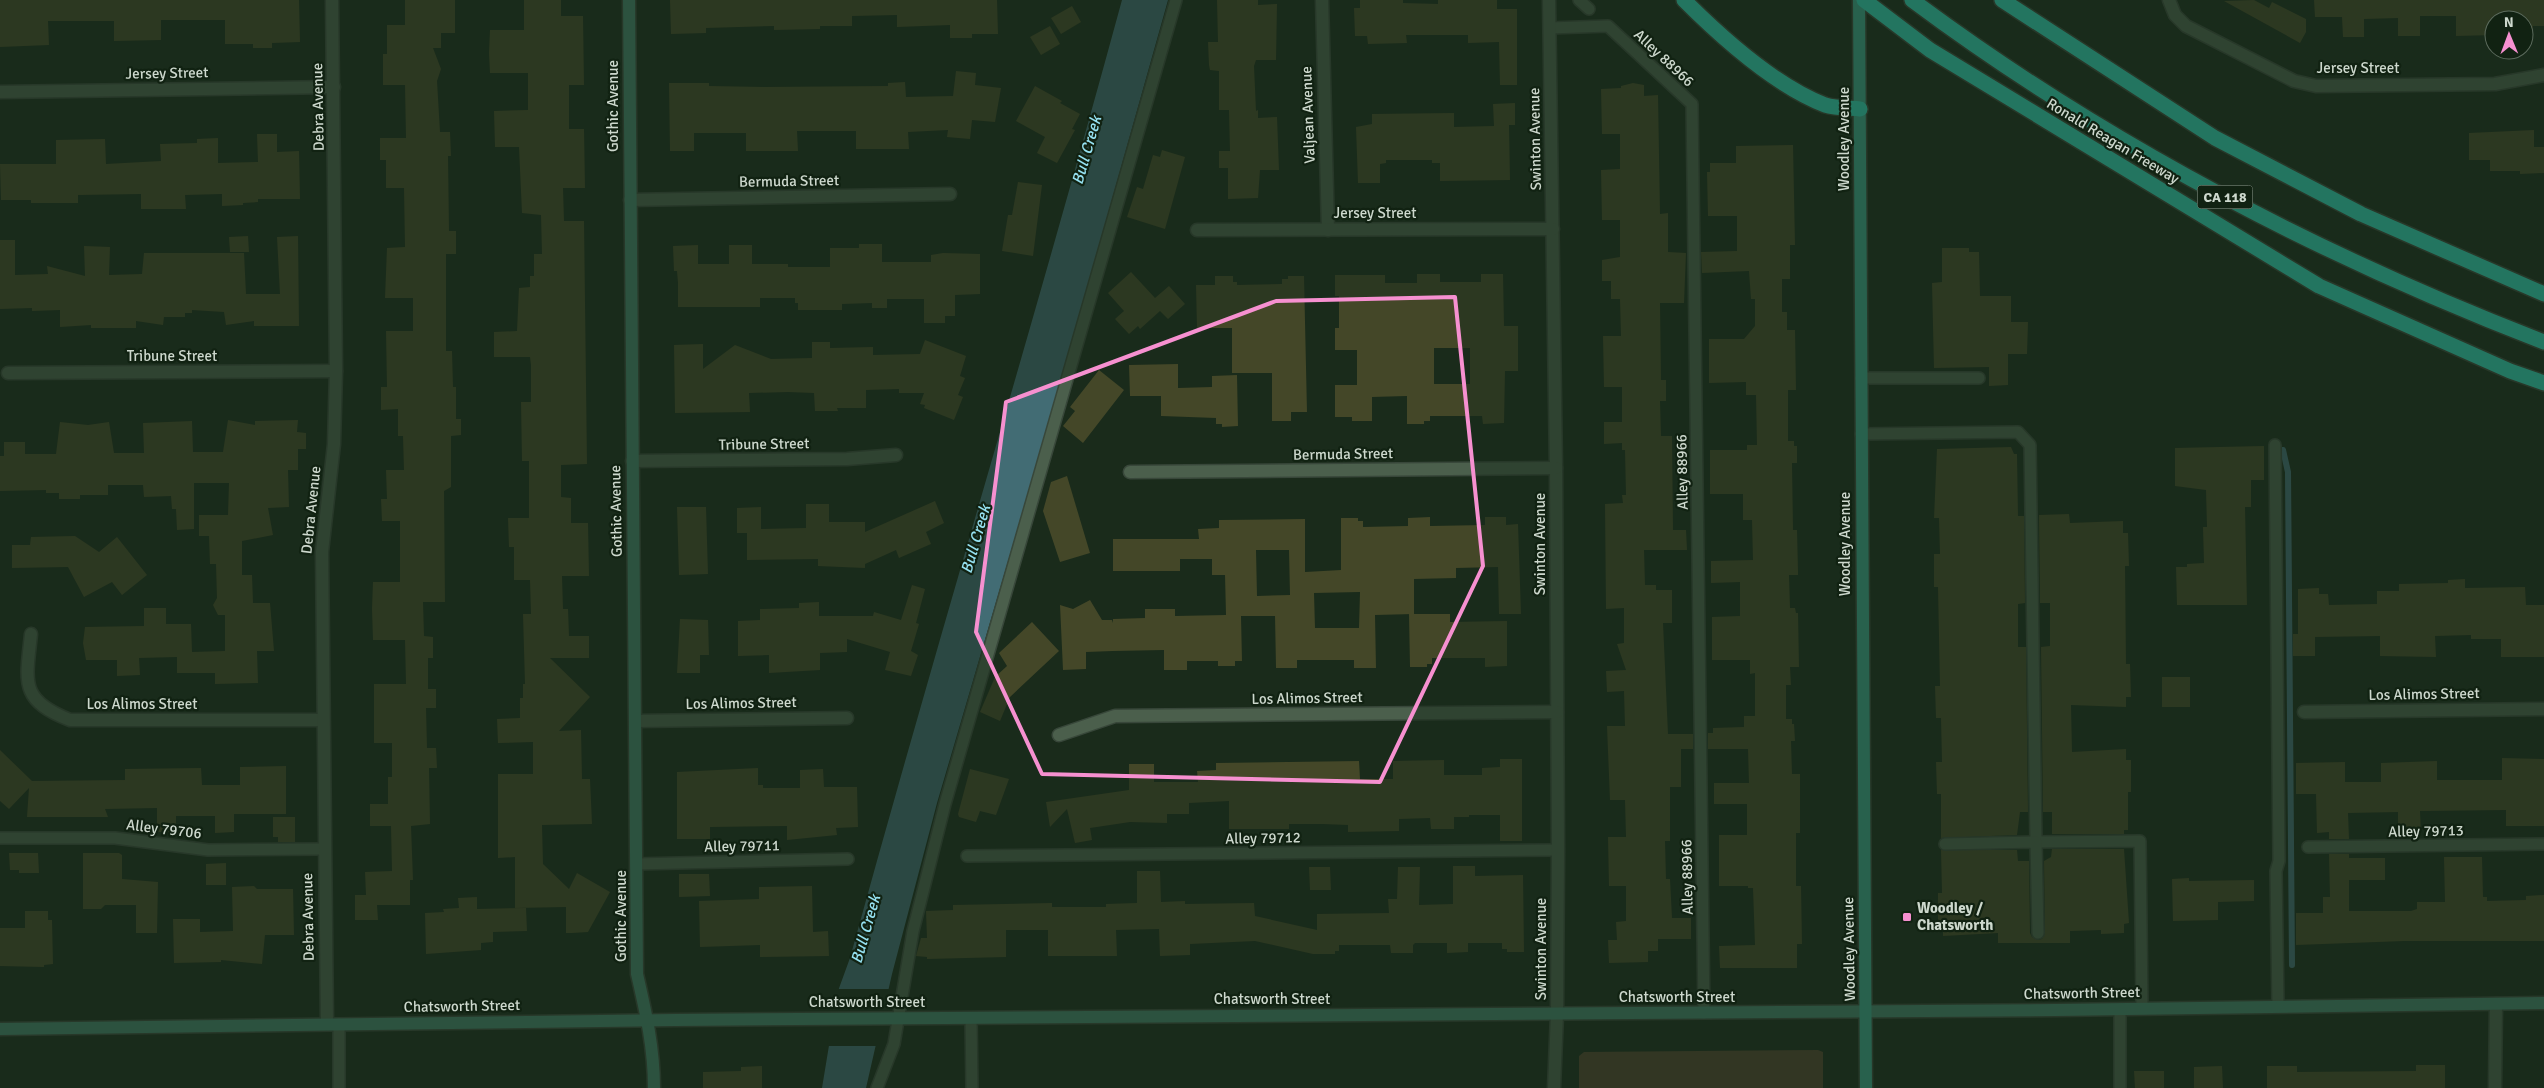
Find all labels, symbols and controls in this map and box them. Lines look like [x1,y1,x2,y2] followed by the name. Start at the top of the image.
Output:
[2484,10,2534,60] north arrow
[2504,14,2514,31] text: N
[1630,26,1698,90] street label: Alley 88966
[2316,59,2400,77] street label: Jersey Street
[604,60,622,152] street label: Gothic Avenue
[125,63,209,83] street label: Jersey Street
[308,63,328,151] street label: Debra Avenue
[1297,66,1319,164] street label: Valjean Avenue
[1835,87,1853,191] street label: Woodley Avenue
[1525,88,1545,190] street label: Swinton Avenue
[2043,94,2183,188] street label: Ronald Reagan Freeway
[1068,112,1107,187] water label: Bull Creek
[739,171,839,191] street label: Bermuda Street
[2198,186,2252,208] road number: CA 118
[1333,204,1417,222] street label: Jersey Street
[127,347,217,365] street label: Tribune Street
[719,434,809,454] street label: Tribune Street
[1672,434,1692,510] street label: Alley 88966
[1293,444,1393,464] street label: Bermuda Street
[297,465,325,555] street label: Debra Avenue
[606,465,626,557] street label: Gothic Avenue
[1836,492,1854,596] street label: Woodley Avenue
[1531,493,1549,595] street label: Swinton Avenue
[957,501,996,576] water label: Bull Creek
[2368,684,2480,704] street label: Los Alimos Street
[1251,688,1363,708] street label: Los Alimos Street
[685,693,797,713] street label: Los Alimos Street
[86,695,198,713] street label: Los Alimos Street
[125,815,203,843] street label: Alley 79706
[2388,821,2464,841] street label: Alley 79713
[1225,828,1301,848] street label: Alley 79712
[704,836,780,856] street label: Alley 79711
[1677,839,1697,915] street label: Alley 88966
[612,870,630,962] street label: Gothic Avenue
[298,873,318,961] street label: Debra Avenue
[847,891,886,966] water label: Bull Creek
[1839,897,1859,1001] street label: Woodley Avenue
[1532,898,1550,1000] street label: Swinton Avenue
[1917,899,1993,934] place label: Woodley / Chatsworth
[1901,911,1913,923] marker: Woodley / Chatsworth
[2024,983,2140,1003] street label: Chatsworth Street
[1619,988,1735,1006] street label: Chatsworth Street
[1214,990,1330,1008] street label: Chatsworth Street
[809,993,925,1011] street label: Chatsworth Street
[404,996,520,1016] street label: Chatsworth Street

